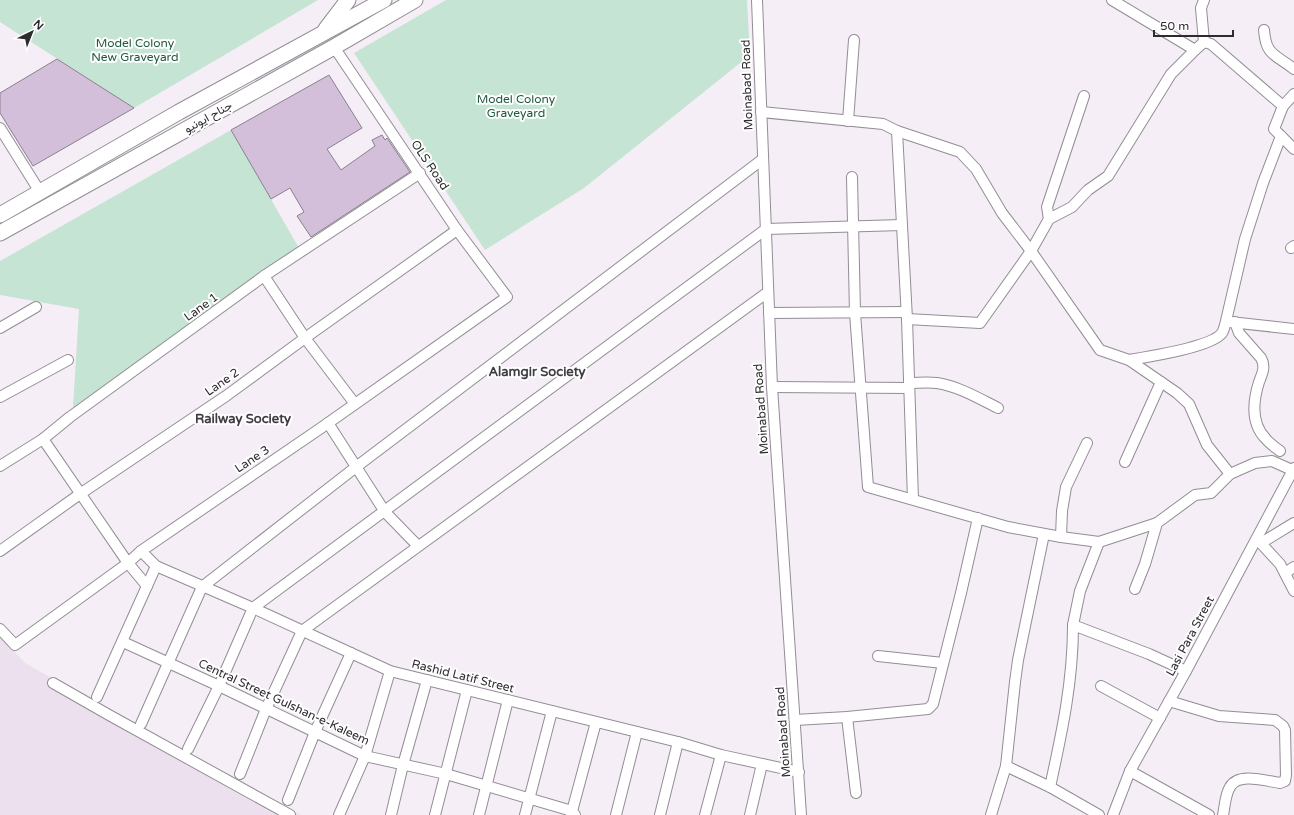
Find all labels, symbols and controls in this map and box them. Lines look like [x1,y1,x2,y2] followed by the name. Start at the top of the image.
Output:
[12,12,52,52] north arrow
[1154,12,1233,38] scale bar
[31,17,46,33] text: N
[1160,19,1189,33] text: 50 m
[91,36,179,64] park label: Model Colony New Graveyard
[738,39,756,131] street label: Moinabad Road
[477,92,556,120] park label: Model Colony Graveyard
[182,98,235,138] street label: جناح ایونیو
[408,137,452,193] street label: OLS Road
[181,290,221,324] street label: Lane 1
[751,363,771,455] street label: Moinabad Road
[488,364,586,380] district label: Alamgir Society
[202,365,242,399] street label: Lane 2
[195,411,291,427] district label: Railway Society
[232,442,272,476] street label: Lane 3
[1163,593,1217,678] street label: Lasi Para Street
[196,656,372,748] street label: Central Street Gulshan-e-Kaleem
[410,656,516,696] street label: Rashid Latif Street
[773,686,793,778] street label: Moinabad Road

